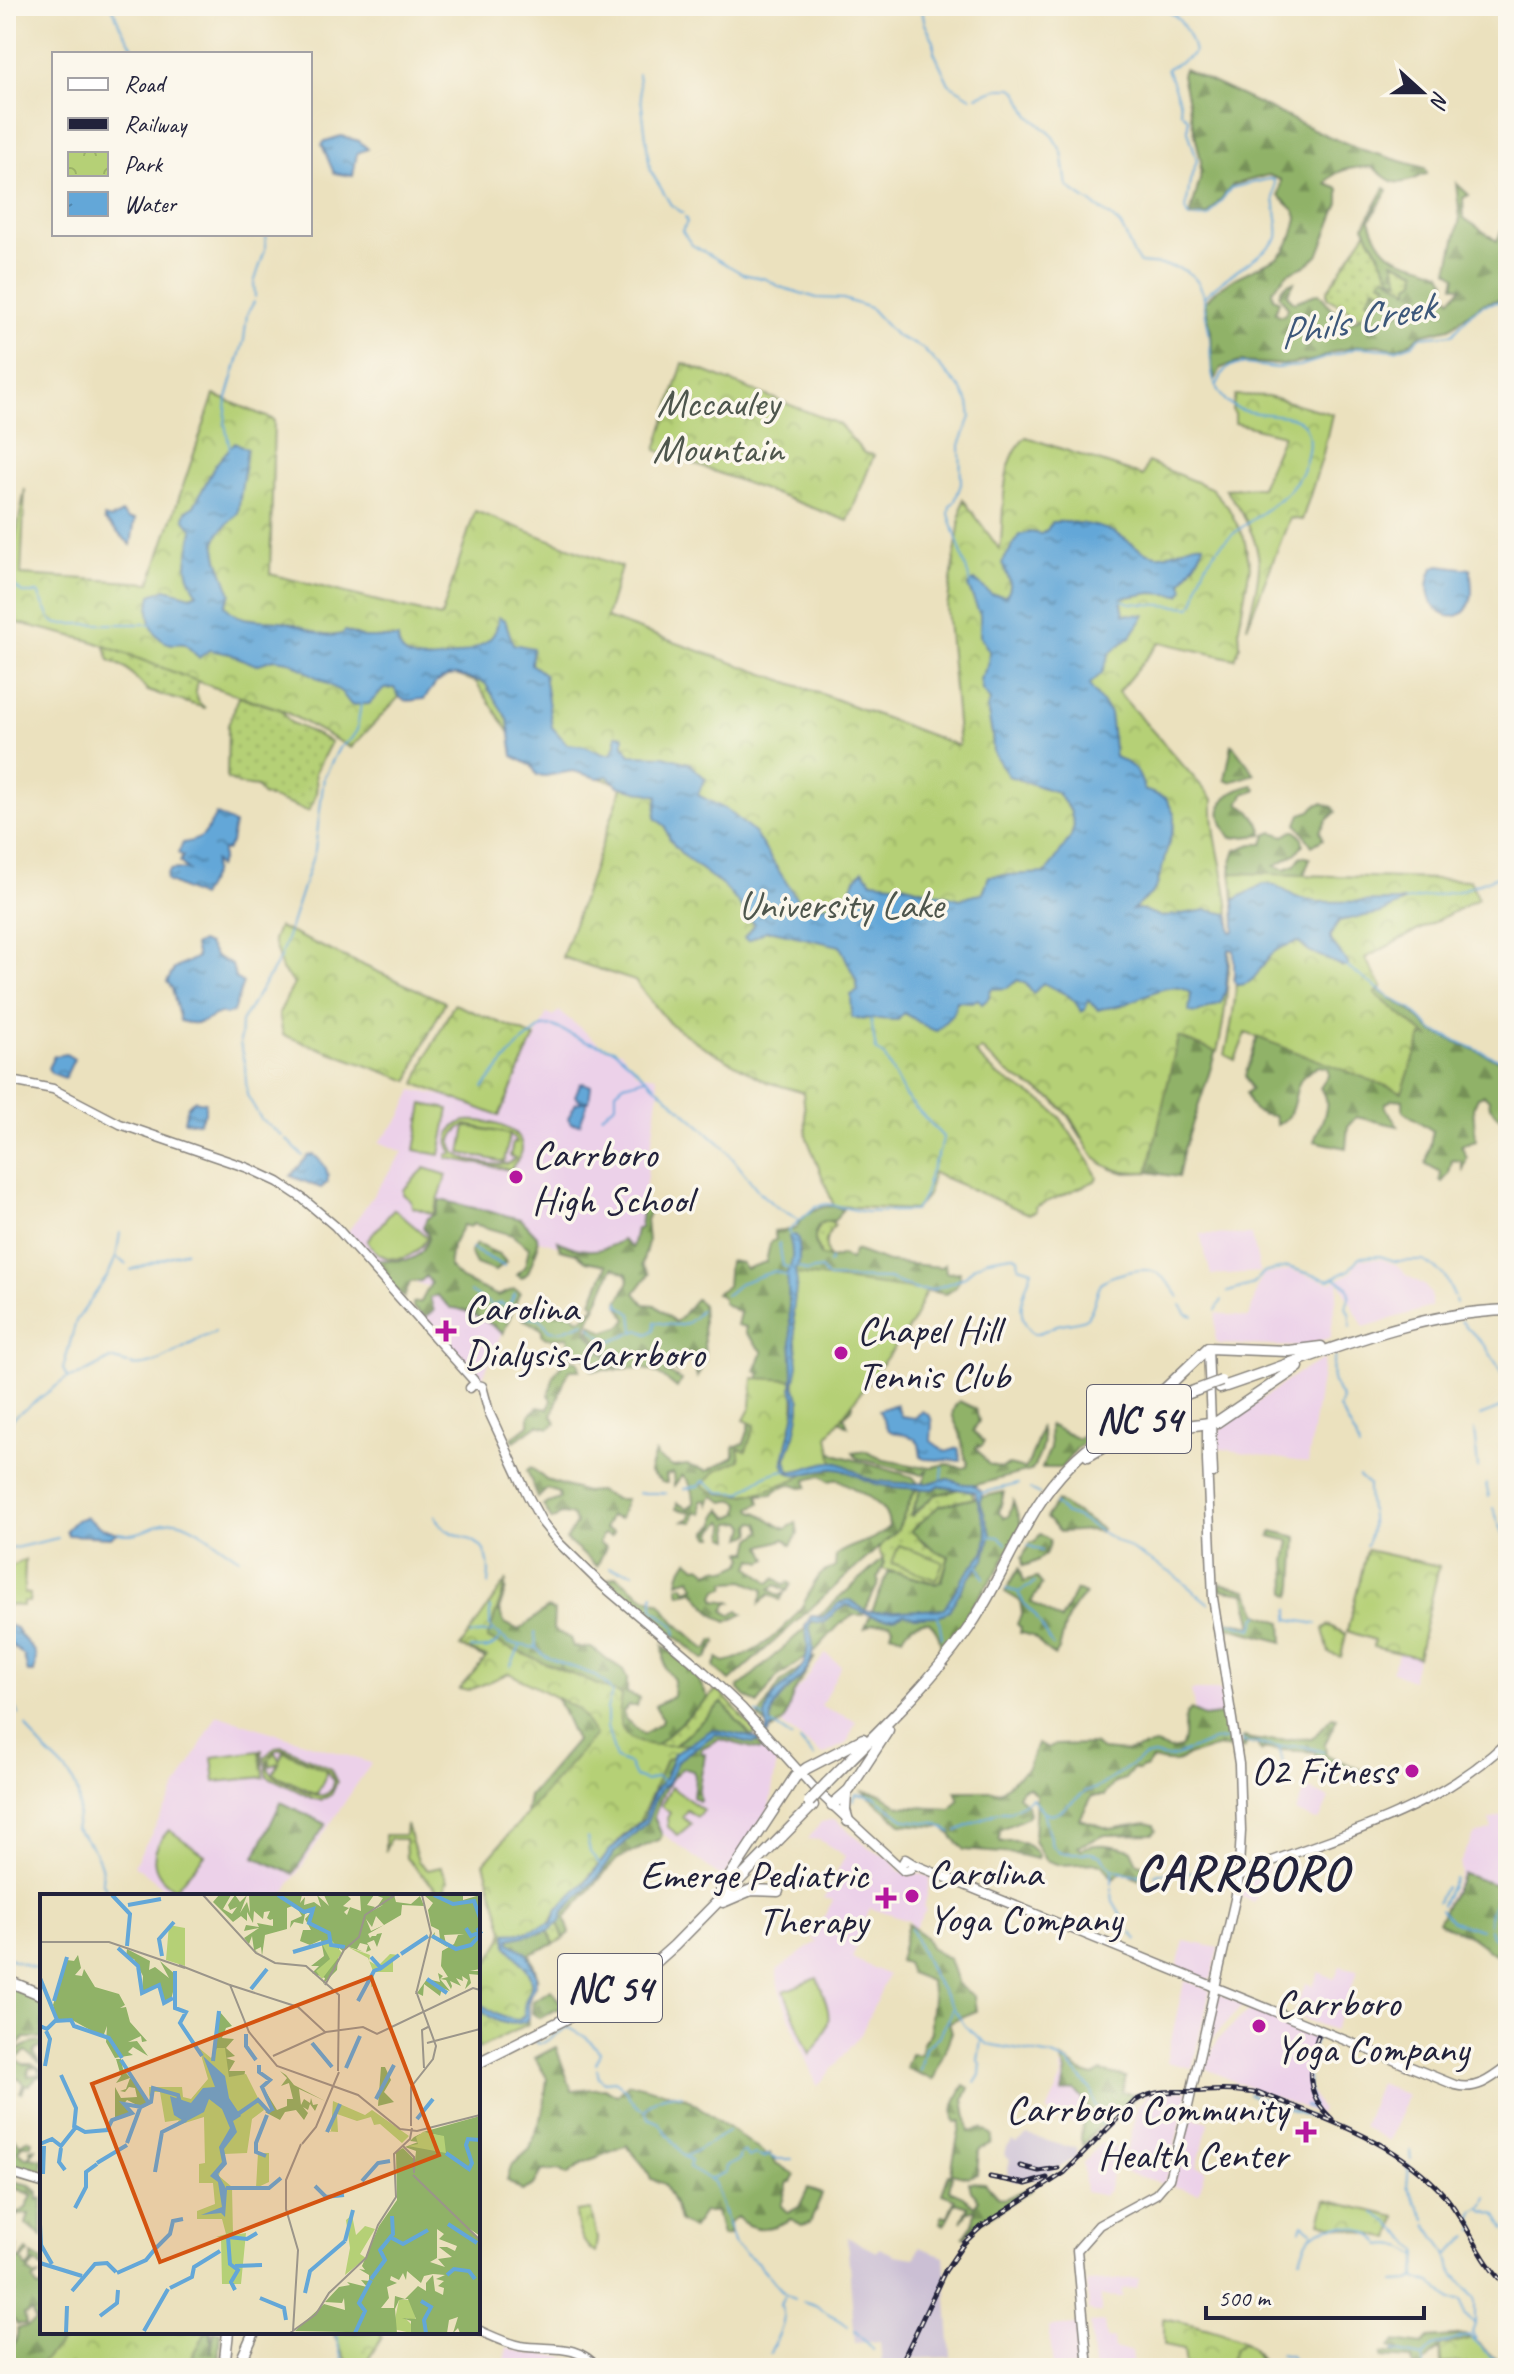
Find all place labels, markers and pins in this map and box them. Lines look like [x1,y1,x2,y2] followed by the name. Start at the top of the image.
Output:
[532,1129,699,1225] place label: Carrboro High School
[507,1168,525,1186] marker: Carrboro High School
[464,1283,707,1379] place label: Carolina Dialysis-Carrboro
[857,1305,1012,1401] place label: Chapel Hill Tennis Club
[435,1320,457,1342] marker: Carolina Dialysis-Carrboro
[832,1344,850,1362] marker: Chapel Hill Tennis Club
[1251,1746,1399,1796] place label: O2 Fitness
[1403,1762,1421,1780] marker: O2 Fitness
[928,1848,1124,1944] place label: Carolina Yoga Company
[640,1850,871,1946] place label: Emerge Pediatric Therapy
[875,1887,897,1909] marker: Emerge Pediatric Therapy
[903,1887,921,1905] marker: Carolina Yoga Company
[1275,1978,1471,2074] place label: Carrboro Yoga Company
[1250,2017,1268,2035] marker: Carrboro Yoga Company
[1006,2084,1292,2180] place label: Carrboro Community Health Center
[1295,2121,1317,2143] marker: Carrboro Community Health Center

